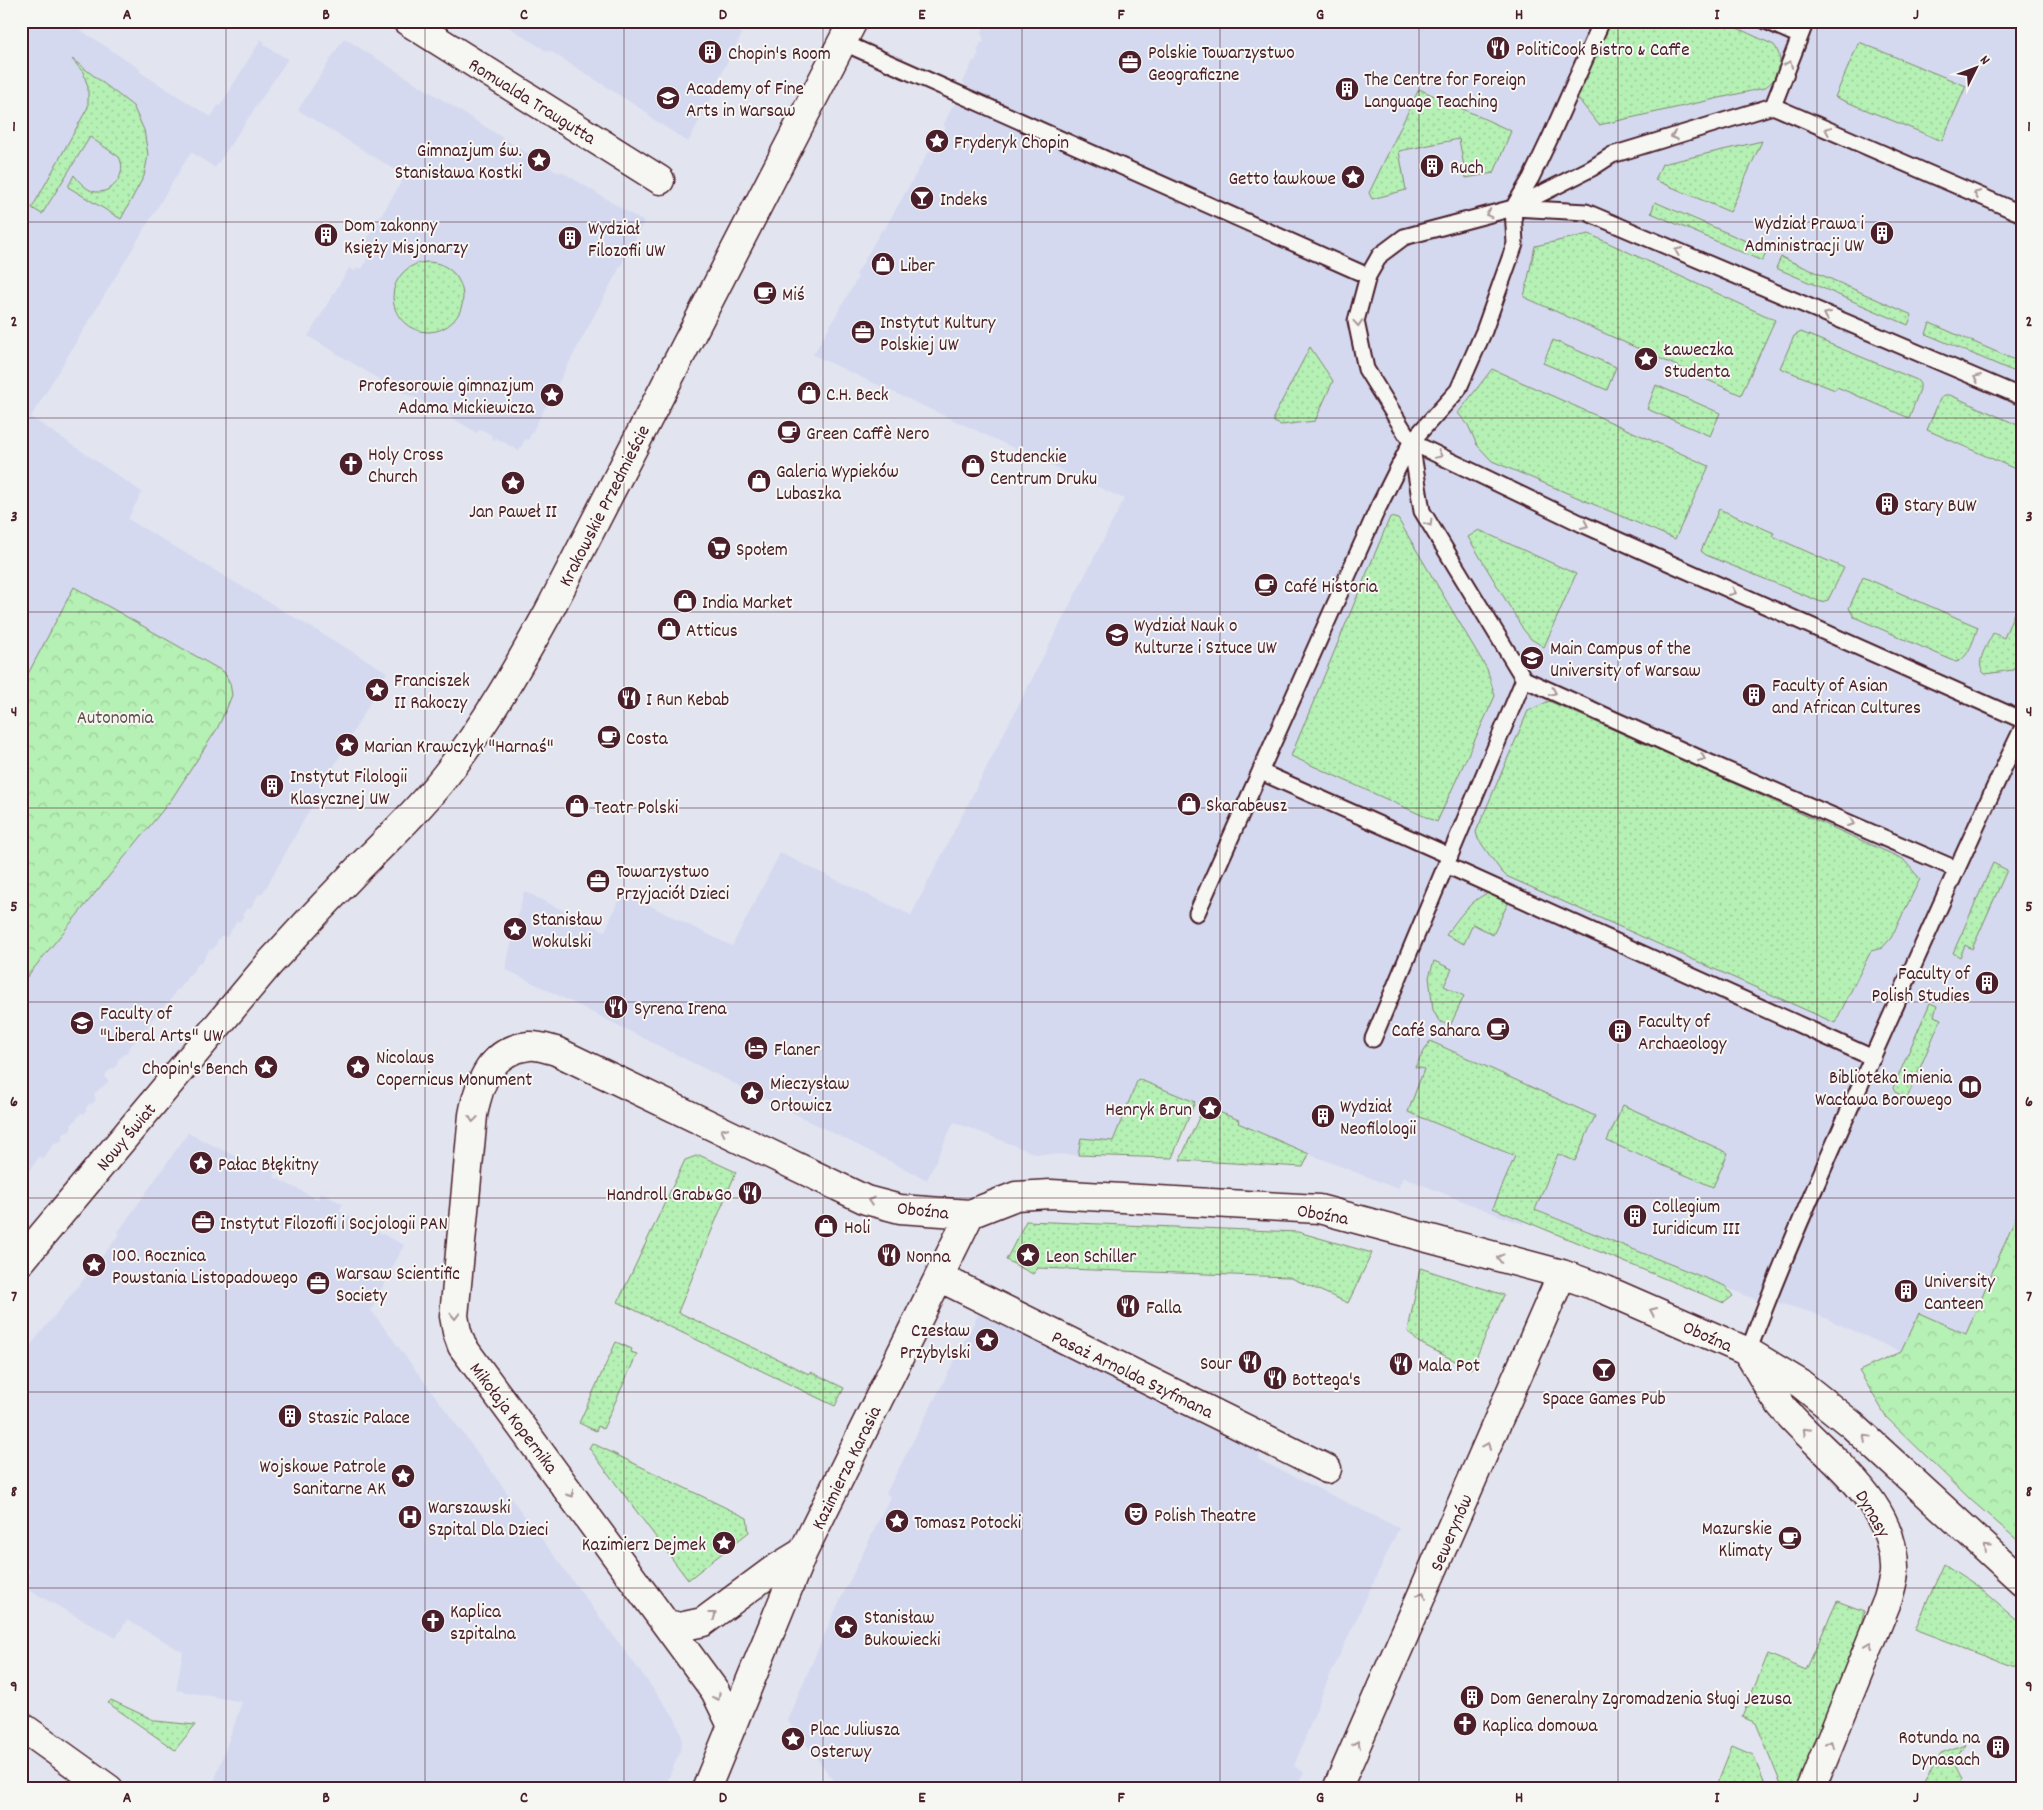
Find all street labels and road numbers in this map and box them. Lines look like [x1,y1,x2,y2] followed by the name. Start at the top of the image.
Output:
[462,53,601,154] street label: Romualda Traugutta
[554,421,659,592] street label: Krakowskie Przedmieście
[91,1098,164,1178] street label: Nowy Świat
[895,1196,951,1229] street label: Oboźna
[1295,1199,1351,1234] street label: Oboźna
[1677,1315,1737,1362] street label: Oboźna
[1046,1325,1218,1428] street label: Pasaż Arnolda Szyfmana
[461,1358,564,1481] street label: Mikołaja Kopernika
[806,1401,890,1535] street label: Kazimierza Karasia
[1847,1486,1896,1544] street label: Dynasy
[1425,1491,1482,1576] street label: Sewerynów

